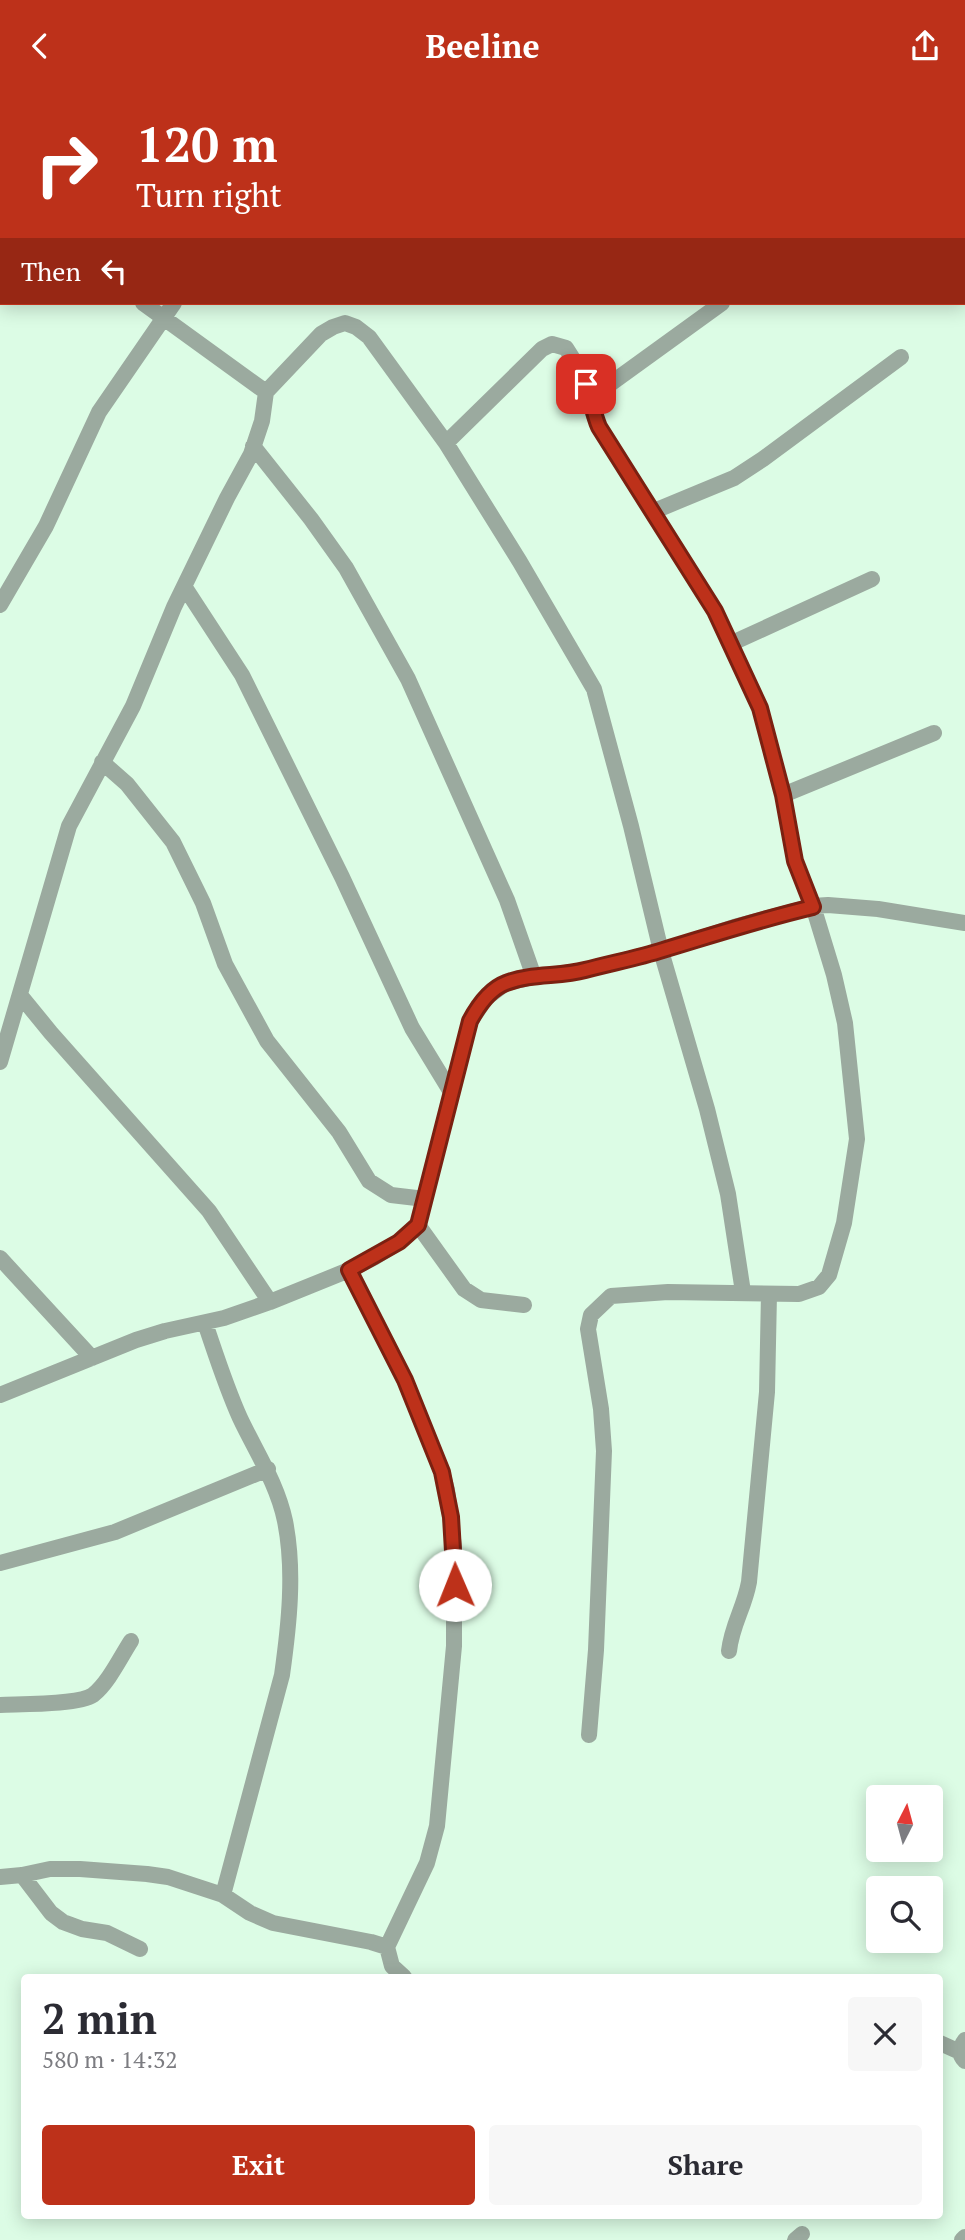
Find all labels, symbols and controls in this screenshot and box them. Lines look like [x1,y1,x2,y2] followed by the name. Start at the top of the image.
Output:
[425,25,540,67] text: Beeline
[21,27,59,65] icon: back
[906,27,944,65] icon: share
[136,111,278,176] text: 120 m
[21,119,112,210] icon: right
[136,174,282,216] text: Turn right
[95,252,133,290] icon: left
[21,254,81,288] text: Then
[556,354,616,414] pin
[567,365,605,403] icon: arrive
[418,1548,492,1622] position arrow
[866,1785,943,1862] north arrow
[866,1785,943,1953] map controls
[866,1876,943,1953] button: search
[42,1990,157,2046] text: 2 min
[848,1997,922,2071] button: close
[42,2044,177,2075] text: 580 m · 14:32
[42,2125,475,2205] button: Exit
[489,2125,922,2205] button: Share

